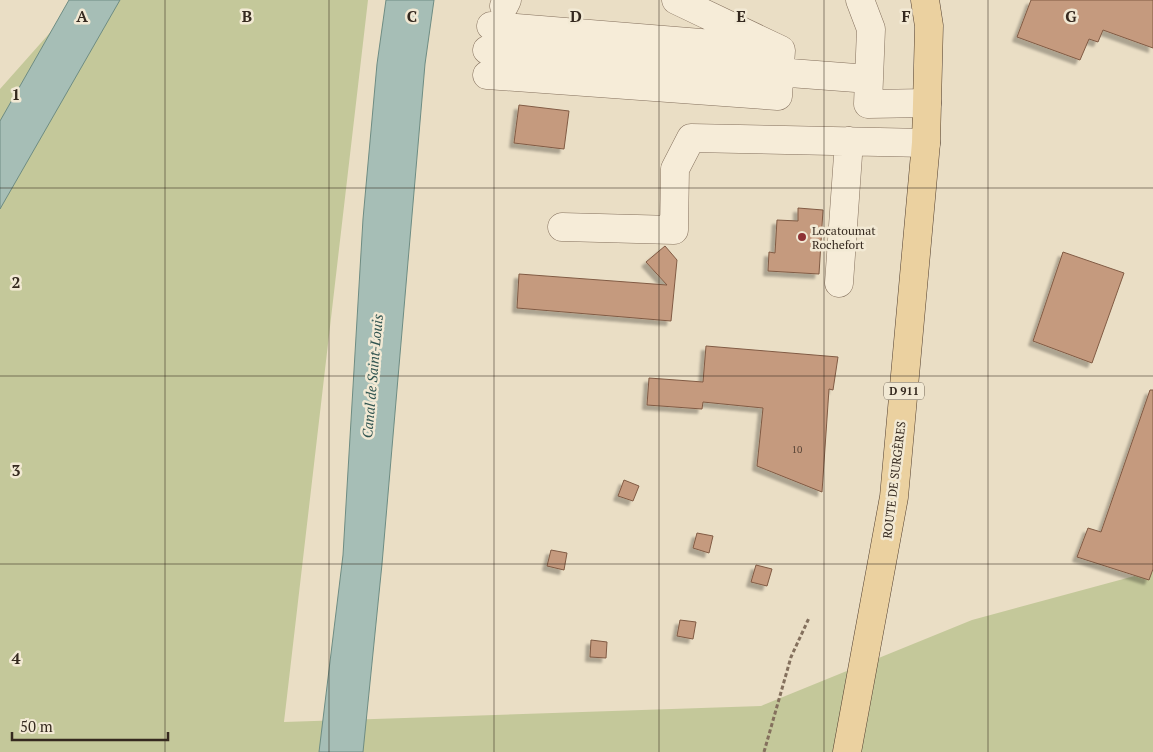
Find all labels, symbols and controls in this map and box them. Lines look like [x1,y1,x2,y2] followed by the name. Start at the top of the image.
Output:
[76,5,88,27] text: A
[242,5,252,27] text: B
[407,5,417,27] text: C
[570,5,582,27] text: D
[736,5,746,27] text: E
[901,5,911,27] text: F
[1065,5,1077,27] text: G
[11,83,21,105] text: 1
[812,223,876,252] place label: Locatoumat Rochefort
[796,231,808,243] marker: Locatoumat Rochefort
[11,271,21,293] text: 2
[357,313,387,439] water label: Canal de Saint-Louis
[884,382,924,400] road number: D 911
[879,421,909,539] street label: ROUTE DE SURGÈRES
[792,443,802,456] house number: 10
[11,459,21,481] text: 3
[11,647,21,669] text: 4
[12,710,169,742] scale bar
[20,716,53,736] text: 50 m

